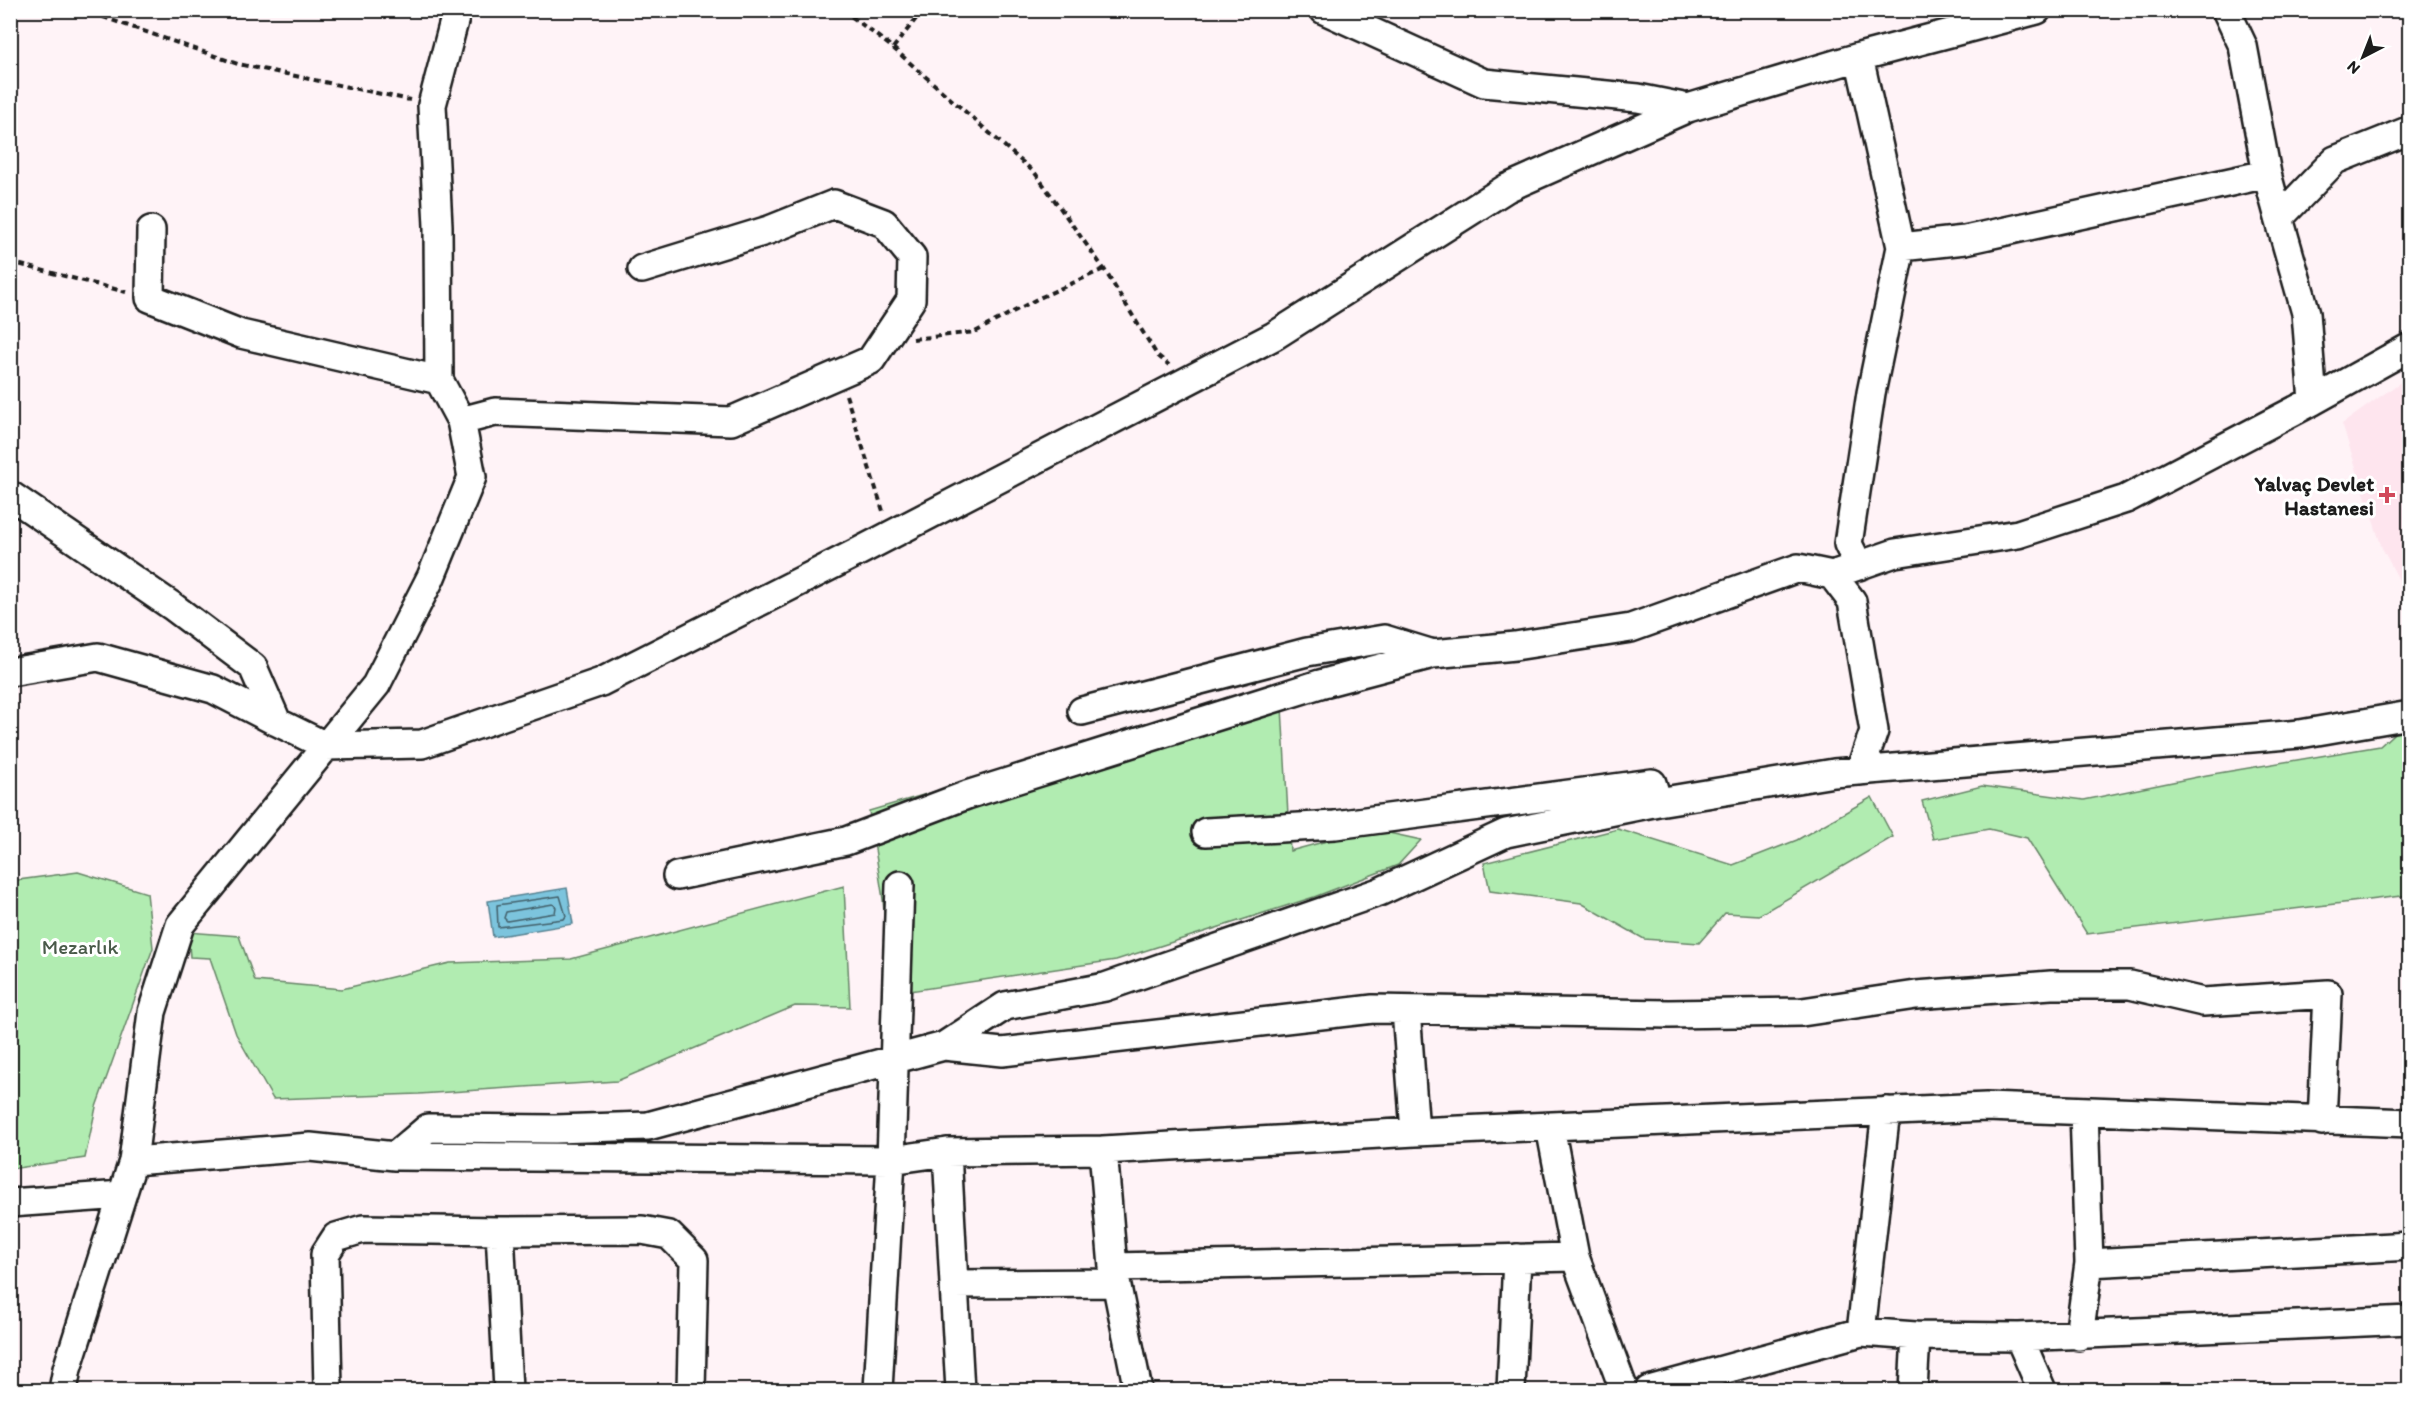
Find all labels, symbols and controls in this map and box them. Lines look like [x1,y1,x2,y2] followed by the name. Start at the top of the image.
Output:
[2333,27,2393,87] north arrow
[2343,57,2364,78] text: N
[2253,471,2374,520] place label: Yalvaç Devlet Hastanesi
[2378,486,2396,504] marker: Yalvaç Devlet Hastanesi
[42,934,118,959] park label: Mezarlık

